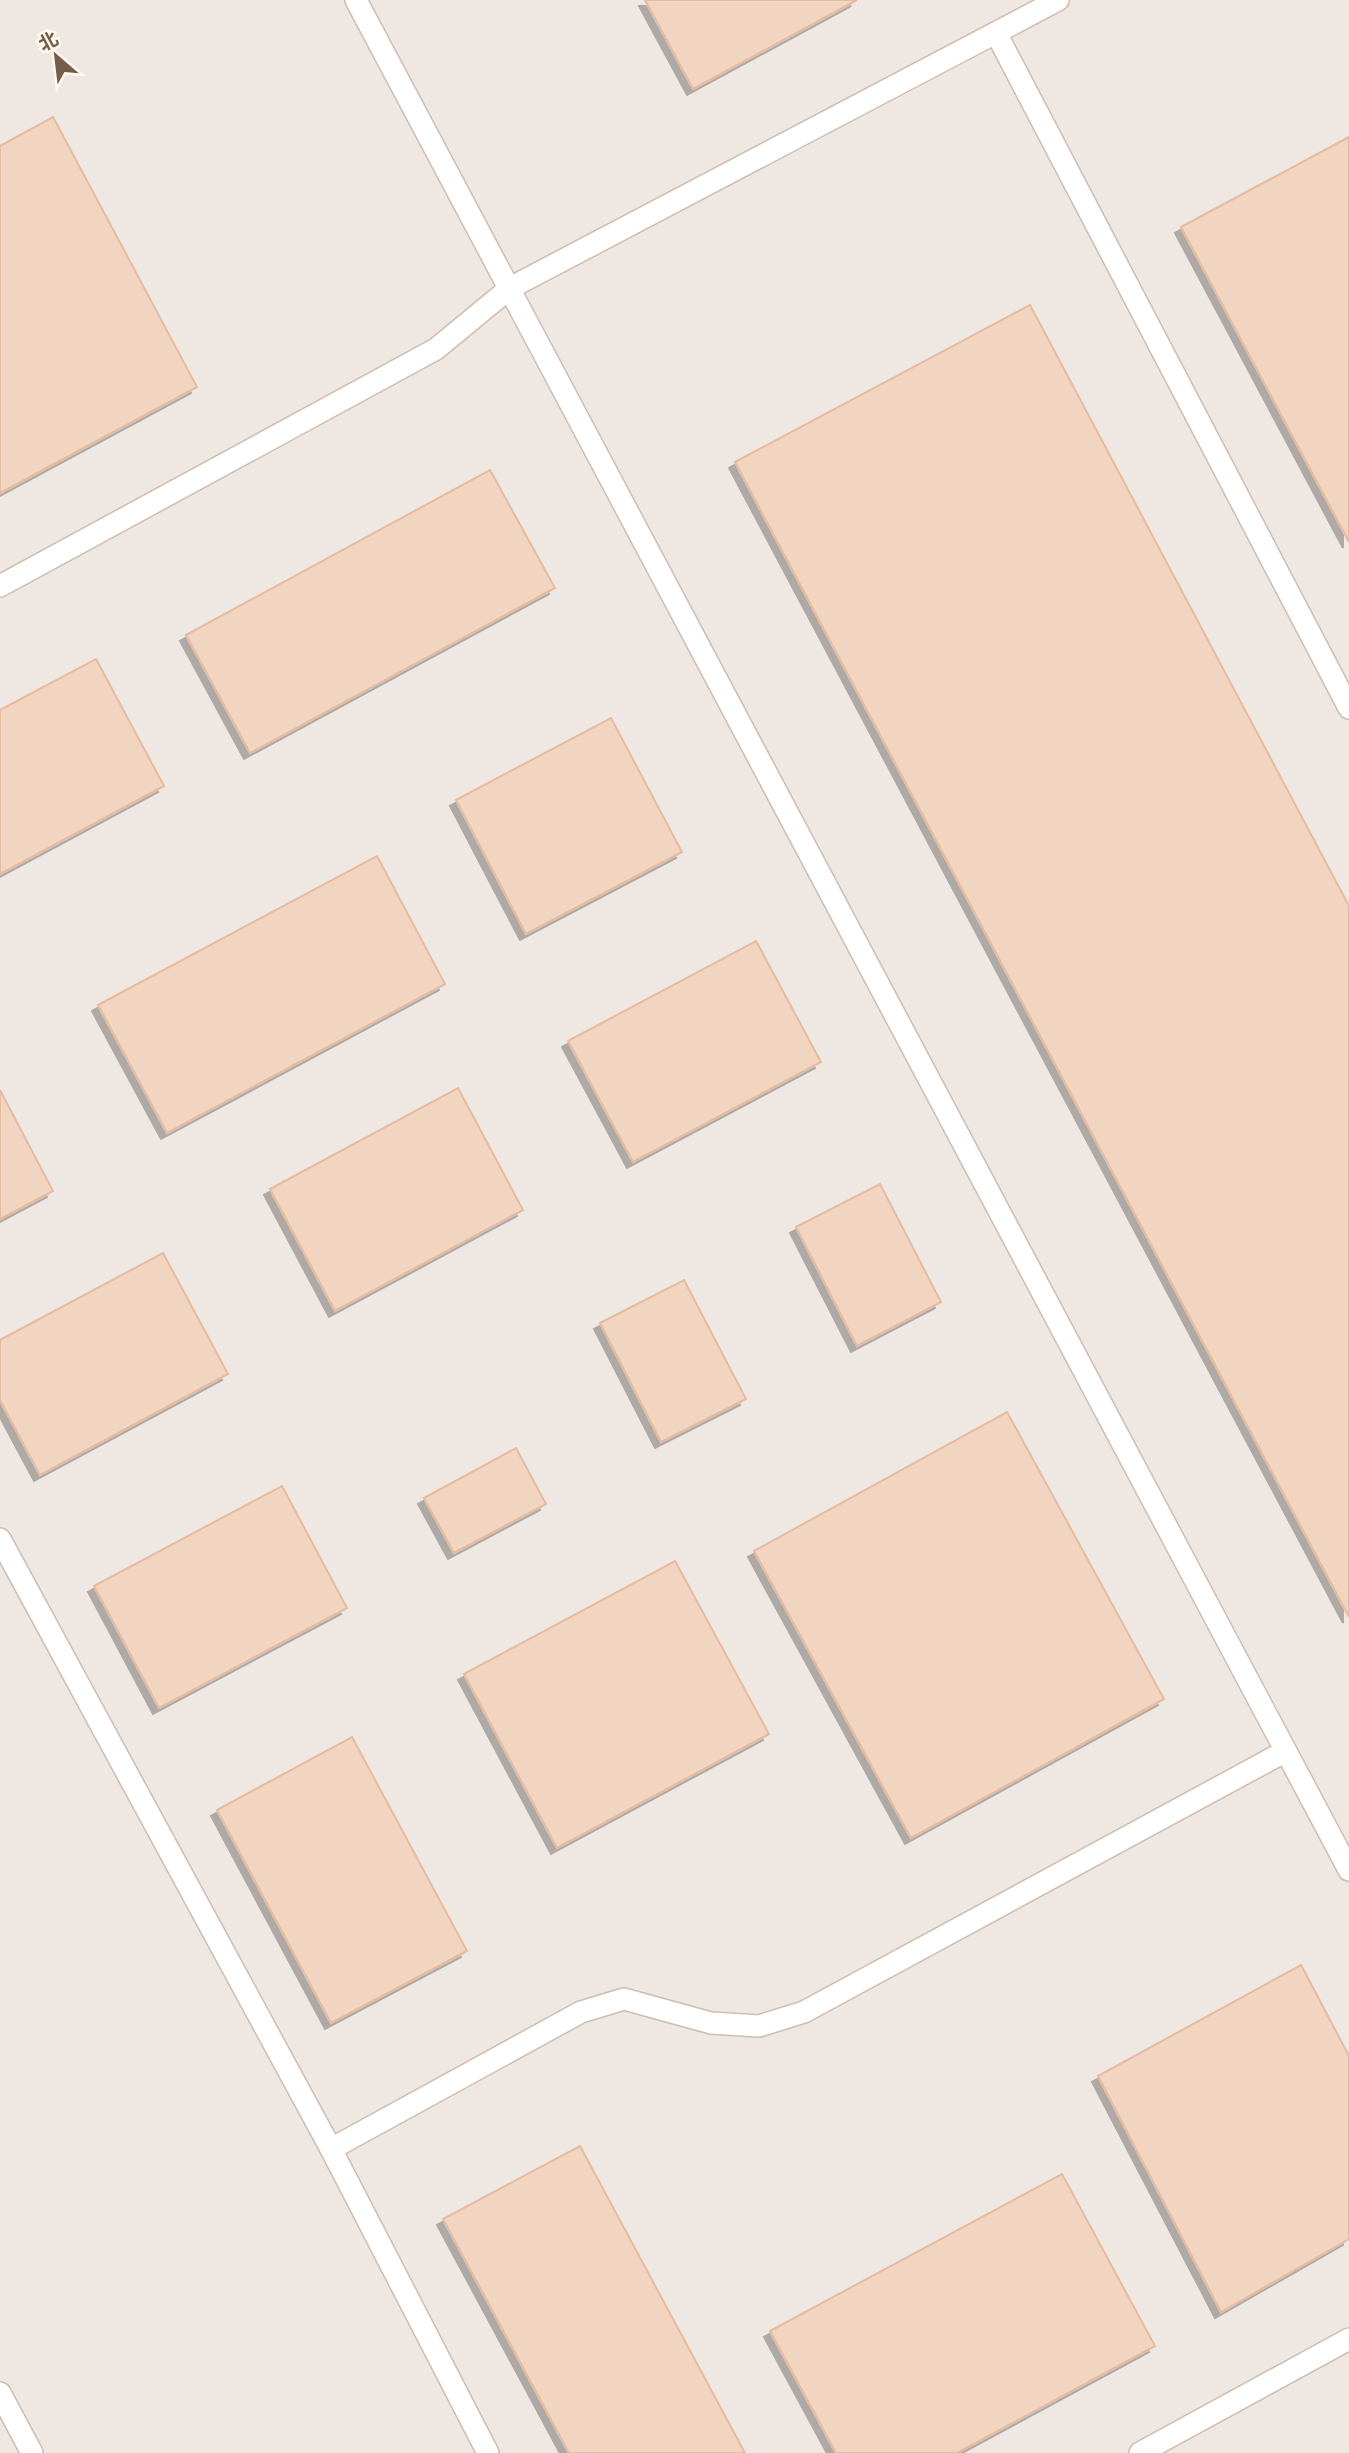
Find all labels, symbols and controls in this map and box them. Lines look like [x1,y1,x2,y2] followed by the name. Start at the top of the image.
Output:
[21,21,91,91] north arrow
[34,27,62,56] text: 北

